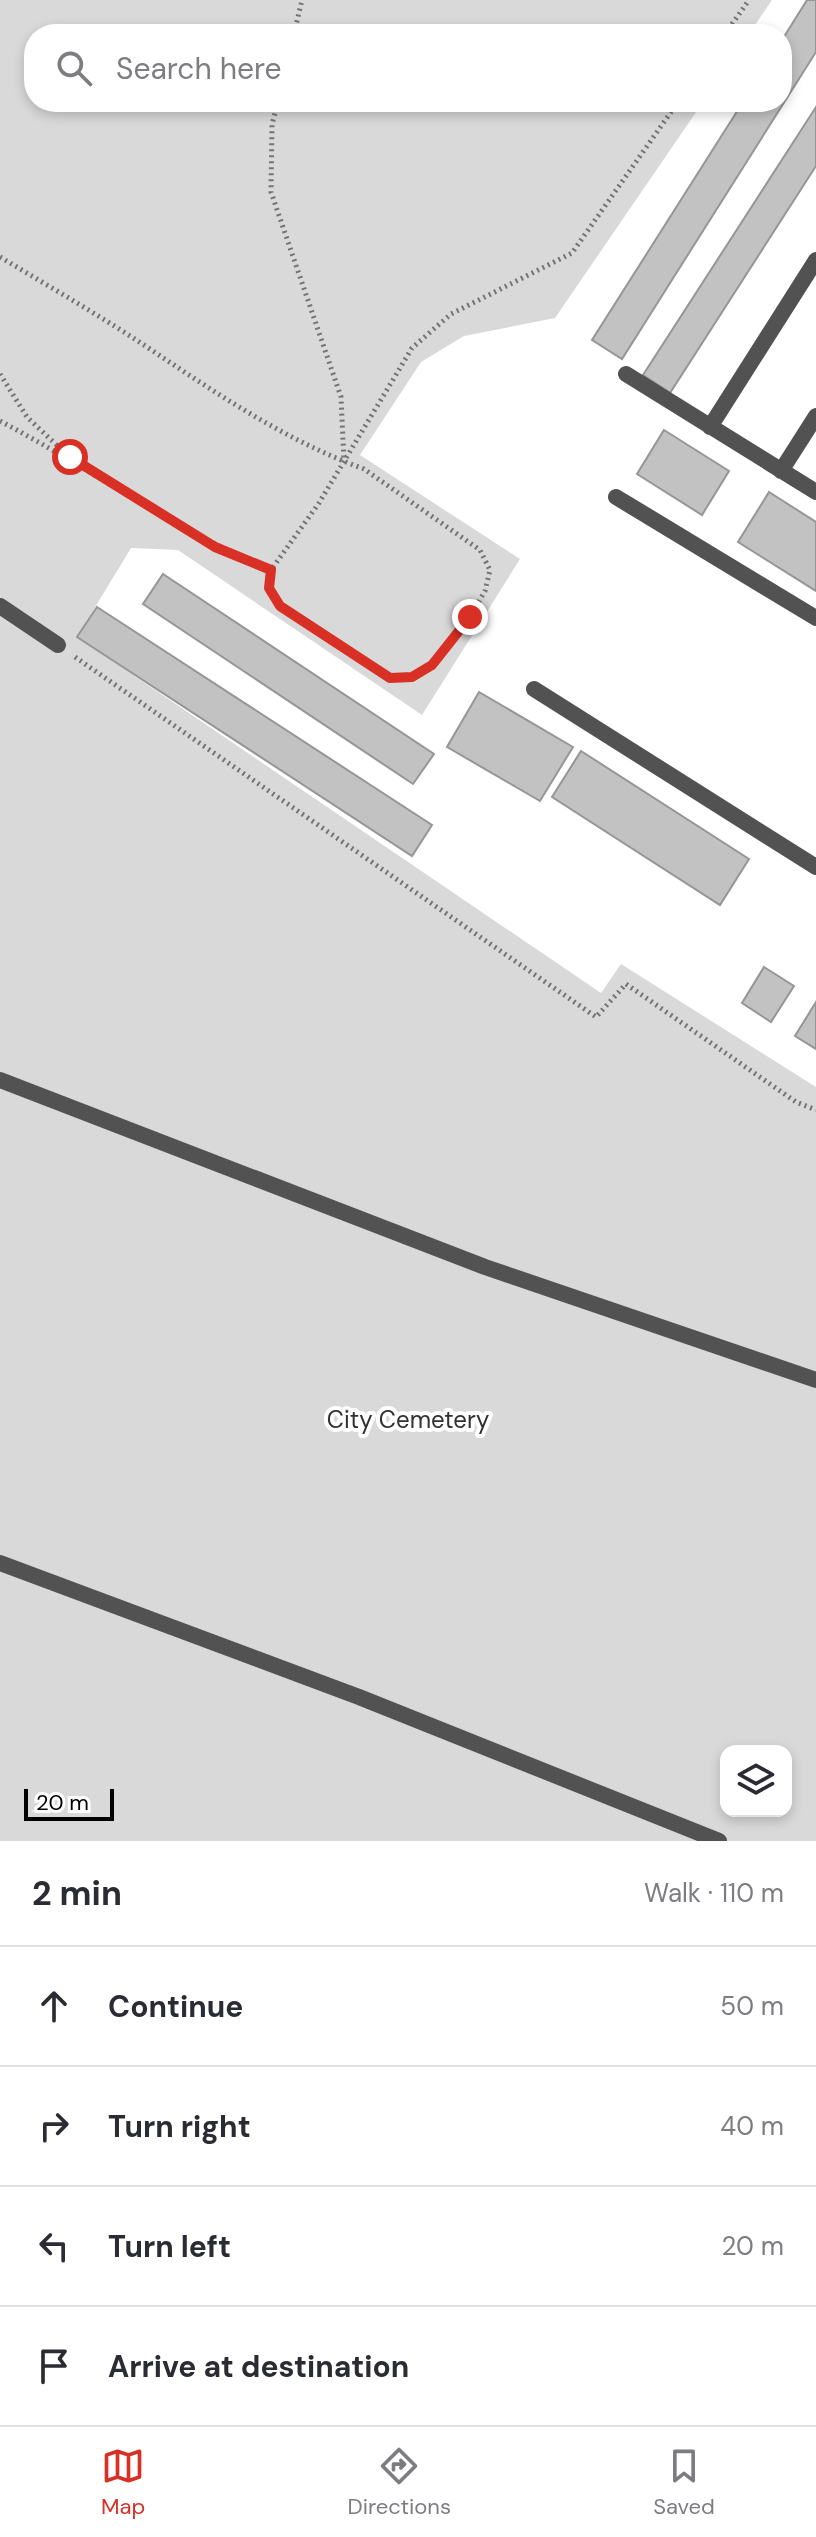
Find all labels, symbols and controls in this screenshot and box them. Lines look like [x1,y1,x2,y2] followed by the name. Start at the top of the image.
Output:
[24,24,792,112] search box
[52,46,96,90] icon: search
[116,49,282,88] text: Search here
[52,439,88,475] route start
[452,599,488,635] route end
[327,1404,489,1435] park label: City Cemetery
[720,1745,792,1817] map controls
[720,1745,792,1817] button: layers
[24,1785,114,1821] scale bar
[36,1788,89,1817] text: 20 m
[32,1871,122,1916] text: 2 min
[644,1876,784,1910] text: Walk · 110 m
[32,1984,76,2028] icon: ahead
[108,1987,243,2026] text: Continue
[720,1989,784,2023] text: 50 m
[32,2104,76,2148] icon: right
[108,2107,251,2146] text: Turn right
[720,2109,784,2143] text: 40 m
[32,2224,76,2268] icon: left
[108,2227,231,2266] text: Turn left
[721,2229,784,2263] text: 20 m
[32,2344,76,2388] icon: arrive
[108,2347,409,2386] text: Arrive at destination
[101,2444,145,2521] tab: Map
[348,2444,451,2521] tab: Directions
[653,2444,715,2521] tab: Saved

